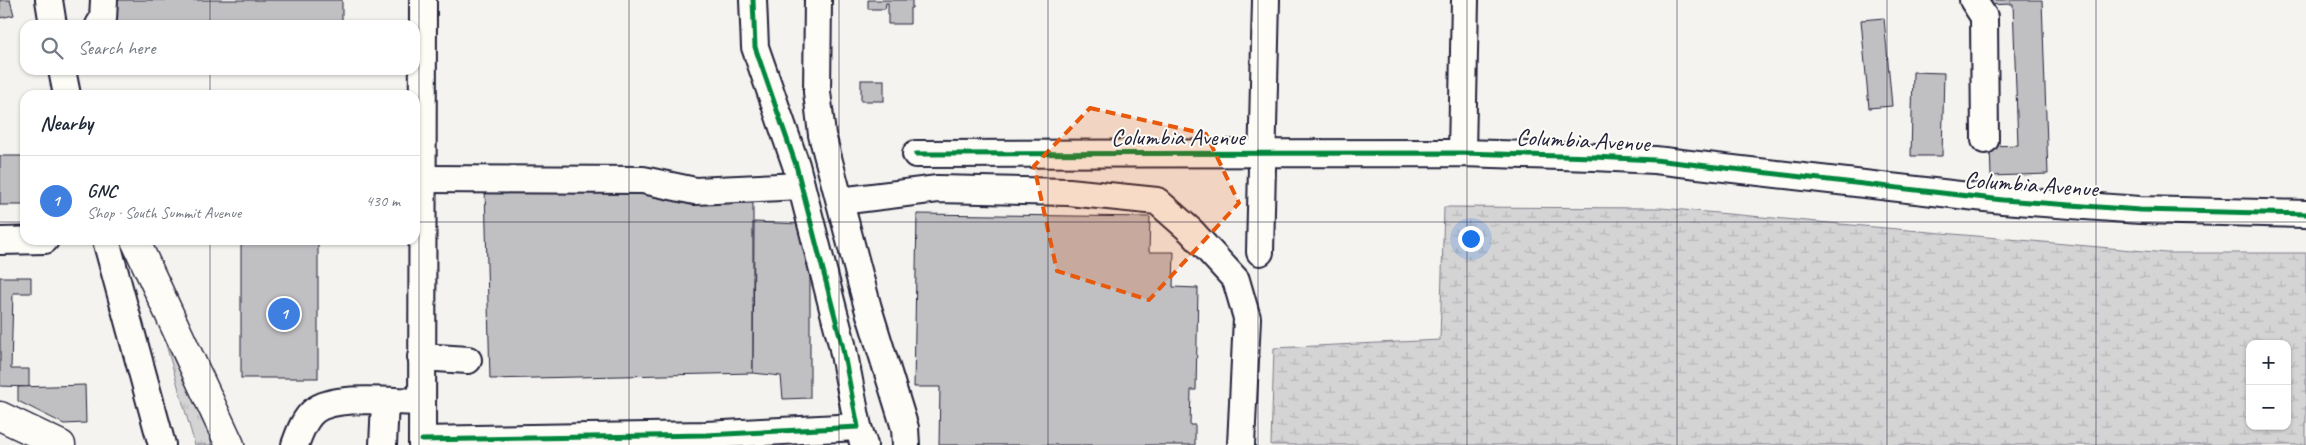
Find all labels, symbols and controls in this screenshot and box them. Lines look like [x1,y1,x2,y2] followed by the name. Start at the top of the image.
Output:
[20,20,420,75] search box
[38,34,66,62] icon: search
[78,36,155,60] text: Search here
[40,110,93,136] text: Nearby
[1111,122,1247,152] street label: Columbia Avenue
[1515,122,1653,159] street label: Columbia Avenue
[1963,164,2101,204] street label: Columbia Avenue
[87,179,117,203] text: GNC
[52,191,60,211] text: 1
[366,191,400,211] text: 430 m
[87,203,241,223] text: Shop · South Summit Avenue
[1458,226,1484,252] your location
[268,295,300,333] pin: 1
[2246,340,2291,430] map controls
[2246,340,2291,385] button: +
[2246,385,2291,430] button: −

